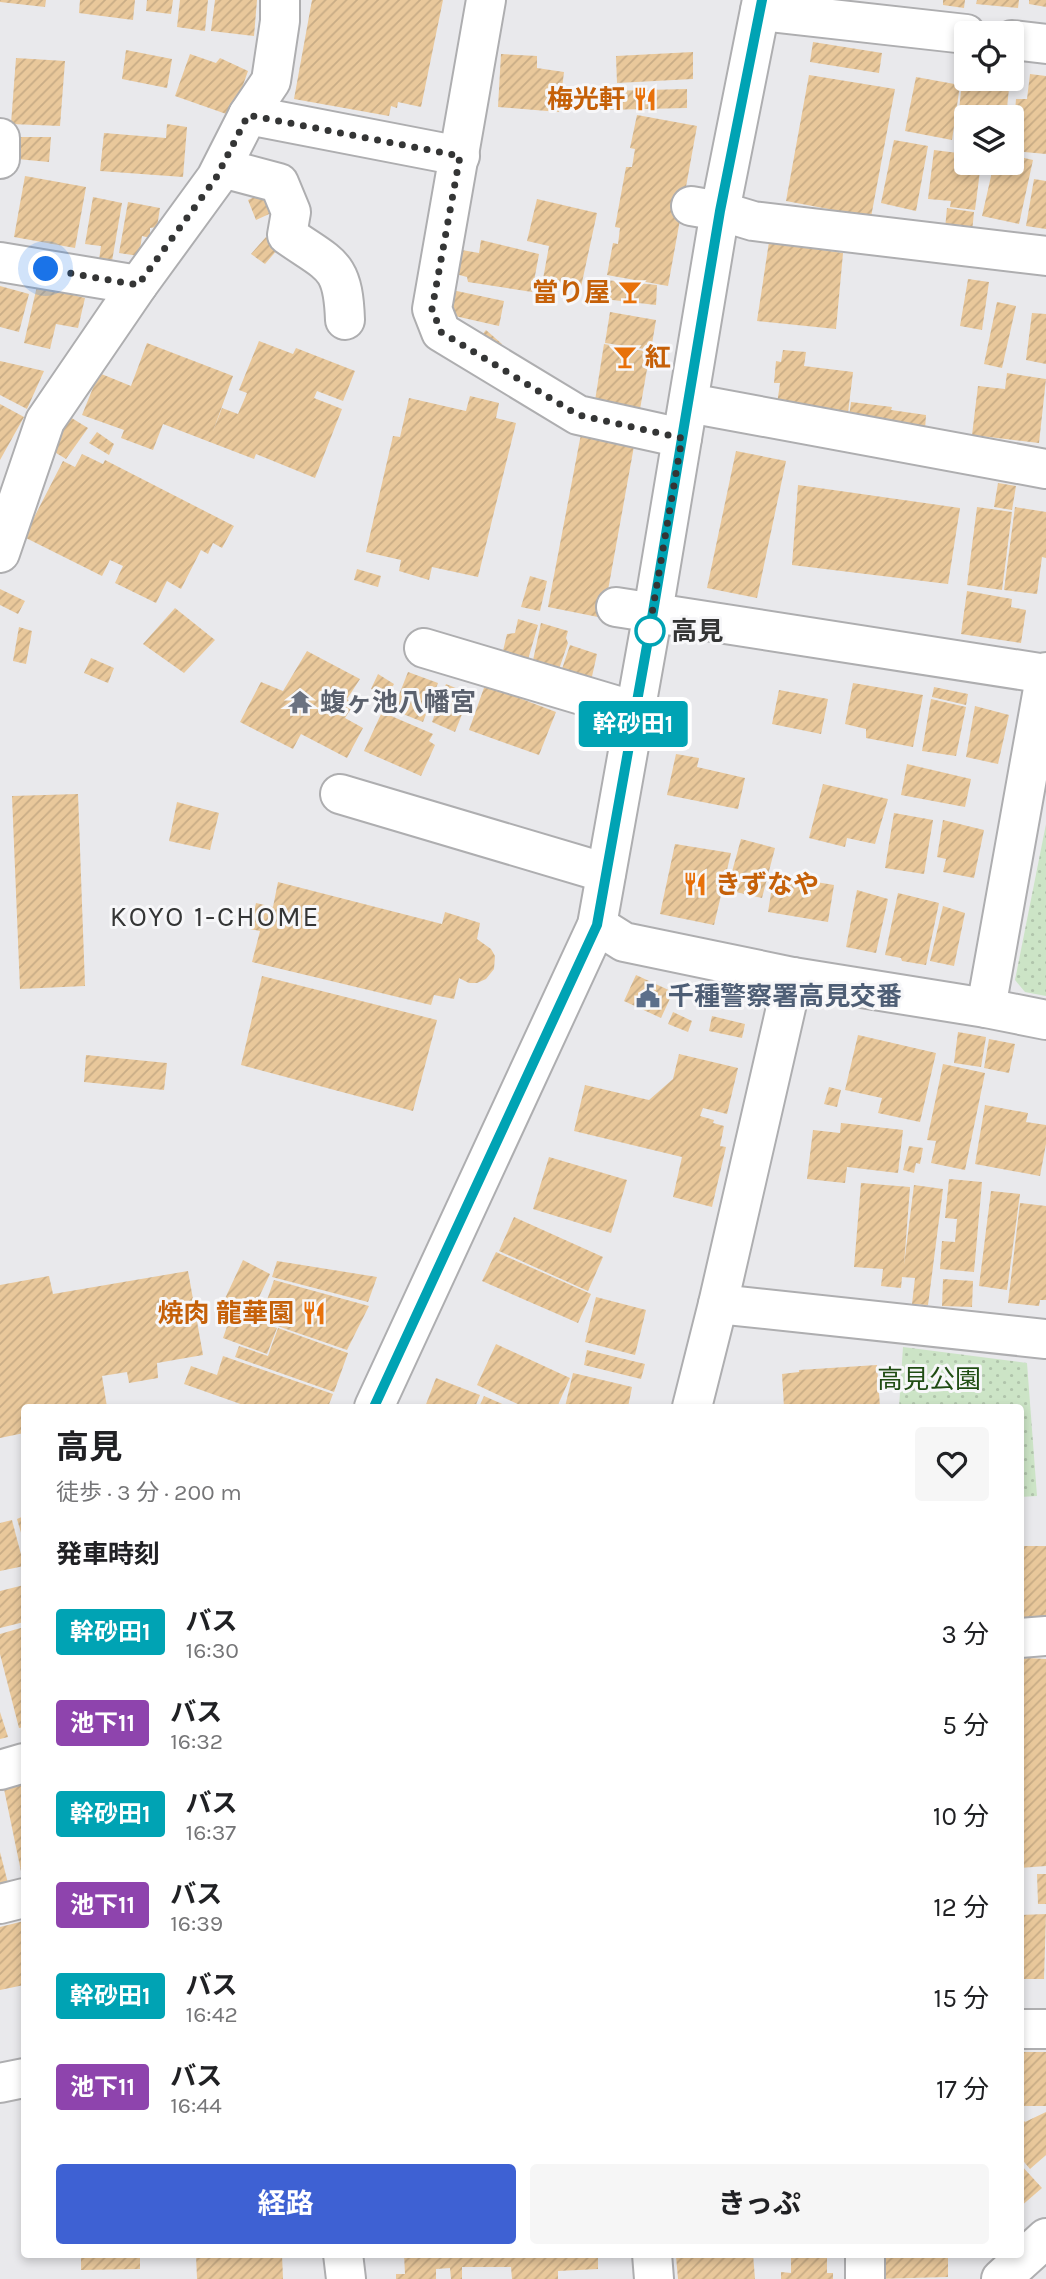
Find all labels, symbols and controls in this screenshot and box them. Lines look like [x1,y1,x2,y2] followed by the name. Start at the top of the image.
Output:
[954,21,1024,175] map controls
[954,21,1024,91] button: locate
[547,84,625,115] place label: 梅光軒
[631,85,659,113] restaurant icon: 梅光軒
[954,105,1024,175] button: layers
[28,251,63,286] your location
[532,277,610,308] place label: 當り屋
[616,278,644,306] bar icon: 當り屋
[645,342,671,373] place label: 紅
[611,343,639,371] bar icon: 紅
[635,616,665,646] marker: 高見
[671,616,723,647] place label: 高見
[320,687,476,718] place label: 蝮ヶ池八幡宮
[286,688,314,716] temple icon: 蝮ヶ池八幡宮
[584,701,682,747] line badge: 幹砂田1
[593,710,673,738] text: 幹砂田1
[715,869,819,900] place label: きずなや
[681,870,709,898] restaurant icon: きずなや
[110,900,320,933] district label: KOYO 1-CHOME
[668,981,902,1012] place label: 千種警察署高見交番
[634,982,662,1010] public building icon: 千種警察署高見交番
[157,1298,294,1329] place label: 焼肉 龍華園
[300,1299,328,1327] restaurant icon: 焼肉 龍華園
[877,1364,981,1395] park label: 高見公園
[915,1427,989,1501] button: heart
[56,1428,122,1466] text: 高見
[56,1479,242,1506] text: 徒歩 · 3 分 · 200 m
[56,1539,160,1570] text: 発車時刻
[186,1606,238,1637] text: バス
[70,1618,151,1646] text: 幹砂田1
[941,1619,989,1650] text: 3 分
[186,1637,239,1664] text: 16:30
[170,1697,222,1728] text: バス
[70,1709,135,1737] text: 池下11
[942,1710,989,1741] text: 5 分
[170,1728,223,1755] text: 16:32
[186,1788,238,1819] text: バス
[70,1800,151,1828] text: 幹砂田1
[933,1801,989,1832] text: 10 分
[186,1819,236,1846] text: 16:37
[170,1879,222,1910] text: バス
[70,1891,135,1919] text: 池下11
[933,1892,989,1923] text: 12 分
[170,1910,223,1937] text: 16:39
[186,1970,238,2001] text: バス
[70,1982,151,2010] text: 幹砂田1
[934,1983,989,2014] text: 15 分
[186,2001,238,2028] text: 16:42
[170,2061,222,2092] text: バス
[70,2073,135,2101] text: 池下11
[936,2074,989,2105] text: 17 分
[170,2092,222,2119] text: 16:44
[56,2164,516,2244] button: 経路
[530,2164,989,2244] button: きっぷ

